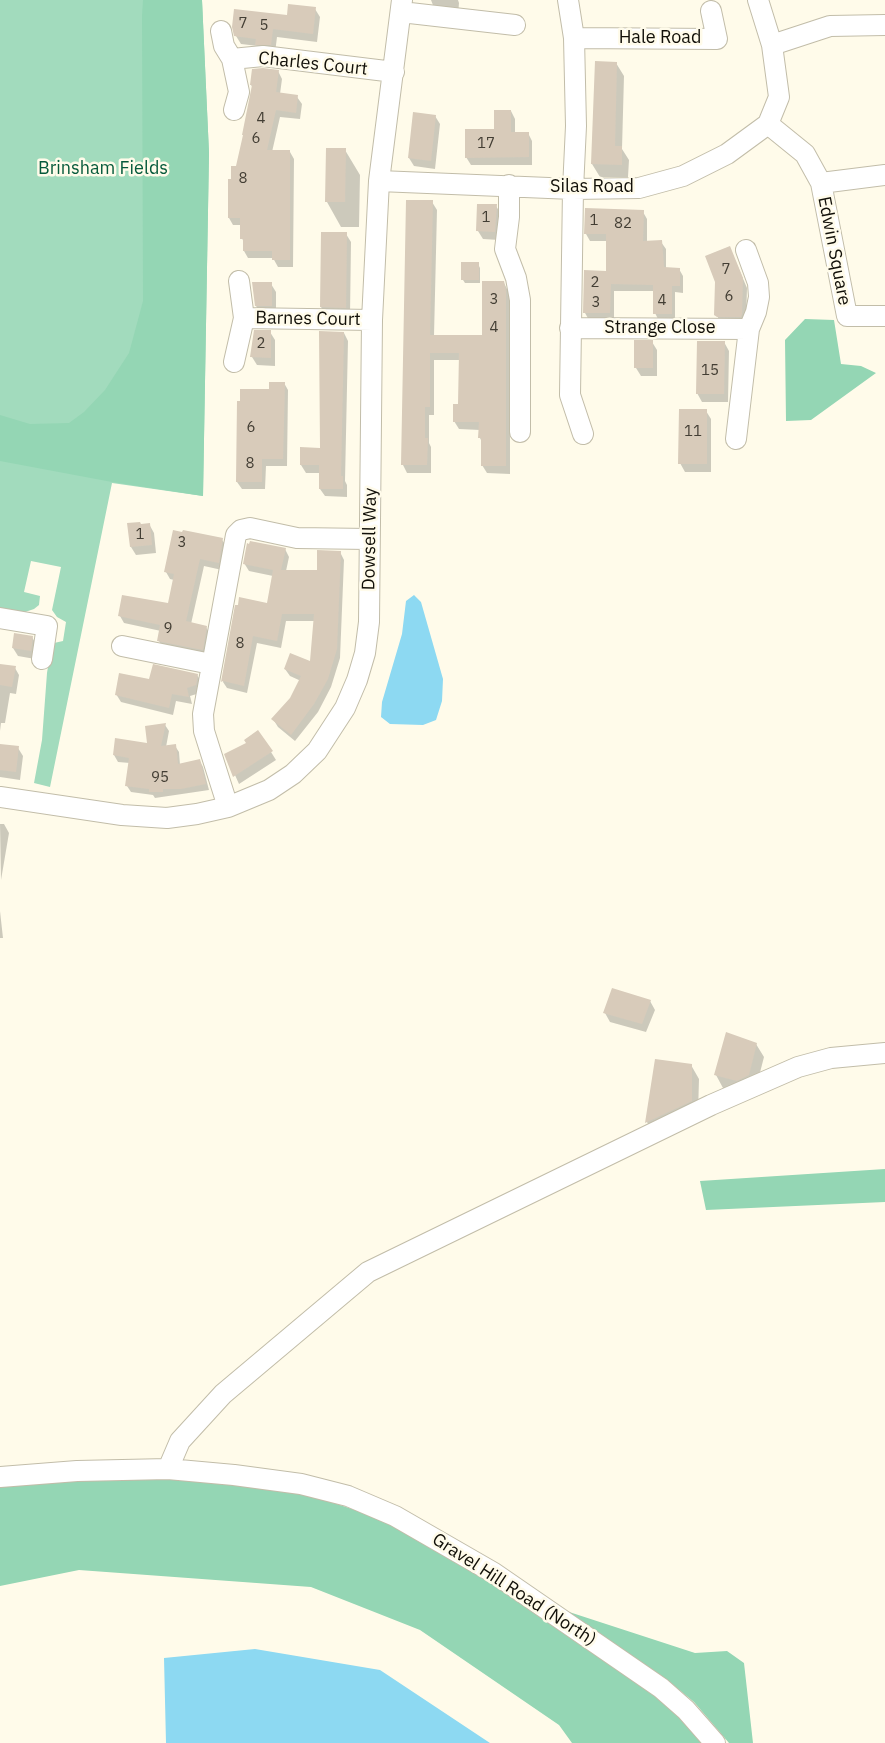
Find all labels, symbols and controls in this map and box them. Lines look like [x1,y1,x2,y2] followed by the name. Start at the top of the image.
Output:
[239,15,247,33] house number: 7
[260,17,268,35] house number: 5
[619,27,701,49] street label: Hale Road
[257,48,369,80] street label: Charles Court
[257,110,265,128] house number: 4
[252,130,260,148] house number: 6
[477,135,495,153] house number: 17
[38,158,168,180] park label: Brinsham Fields
[239,170,247,188] house number: 8
[550,176,634,198] street label: Silas Road
[813,195,855,307] street label: Edwin Square
[482,209,490,227] house number: 1
[590,212,598,230] house number: 1
[614,215,632,233] house number: 82
[722,261,730,279] house number: 7
[591,274,599,292] house number: 2
[725,288,733,306] house number: 6
[490,291,498,309] house number: 3
[658,292,666,310] house number: 4
[592,294,600,312] house number: 3
[255,307,361,331] street label: Barnes Court
[604,317,716,339] street label: Strange Close
[490,319,498,337] house number: 4
[257,335,265,353] house number: 2
[701,362,719,380] house number: 15
[247,419,255,437] house number: 6
[684,423,702,441] house number: 11
[246,455,254,473] house number: 8
[358,487,382,591] street label: Dowsell Way
[136,526,144,544] house number: 1
[178,534,186,552] house number: 3
[164,620,172,638] house number: 9
[236,635,244,653] house number: 8
[151,769,169,787] house number: 95
[428,1529,600,1651] street label: Gravel Hill Road (North)

